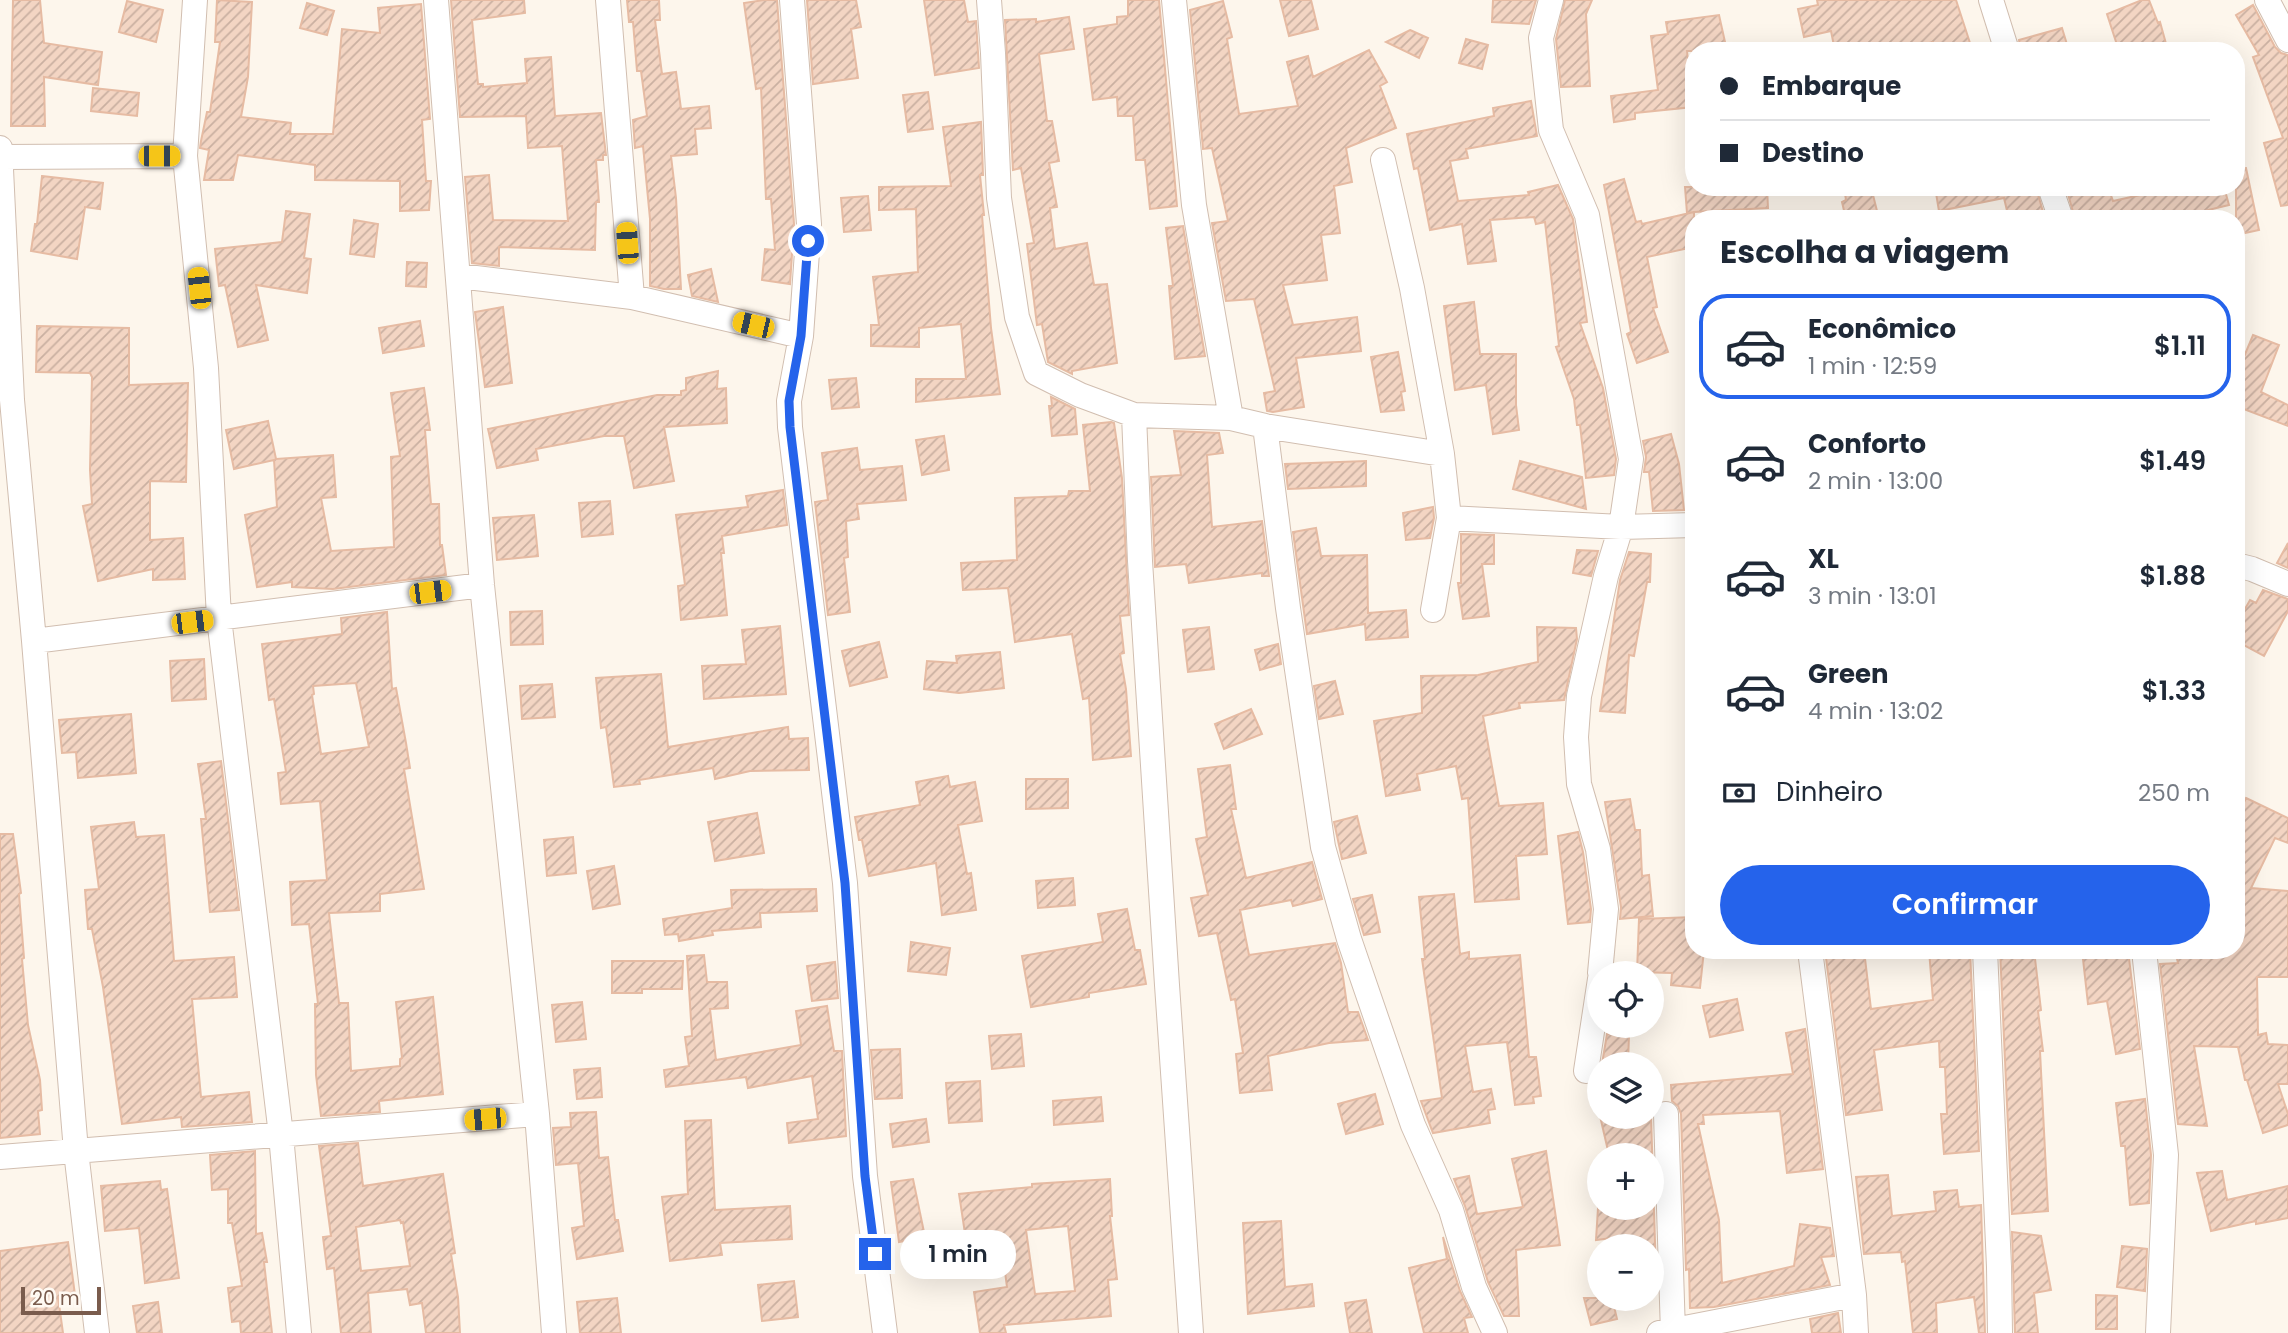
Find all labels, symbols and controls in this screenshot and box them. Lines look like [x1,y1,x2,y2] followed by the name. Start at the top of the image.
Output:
[1762,68,1901,104] text: Embarque
[1762,135,1864,171] text: Destino
[139,146,181,167] car
[616,221,639,265] car
[792,225,824,257] route start
[1720,229,2009,274] text: Escolha a viagem
[187,266,212,310] car
[731,310,776,340] car
[1808,311,1956,347] text: Econômico
[1724,315,1787,378] icon: car
[2154,328,2206,364] text: $1.11
[1808,350,1937,382] text: 1 min · 12:59
[1808,426,1926,462] text: Conforto
[1724,430,1787,493] icon: car
[2139,443,2206,479] text: $1.49
[1808,465,1943,497] text: 2 min · 13:00
[1808,541,1839,577] text: XL
[1724,545,1787,608] icon: car
[2139,558,2206,594] text: $1.88
[408,579,453,605] car
[1808,580,1937,612] text: 3 min · 13:01
[170,609,215,635] car
[1808,656,1889,692] text: Green
[1724,660,1787,723] icon: car
[2142,673,2206,709] text: $1.33
[1808,695,1943,727] text: 4 min · 13:02
[1720,774,1758,812] icon: cash
[1776,774,1883,810] text: Dinheiro
[2138,777,2210,809] text: 250 m
[1720,865,2210,945] button: Confirmar
[1587,961,1664,1311] map controls
[1587,961,1664,1038] button: locate
[1587,1052,1664,1129] button: layers
[464,1107,507,1131] car
[1587,1143,1664,1220] button: +
[900,1230,1015,1278] callout: 1 min
[1587,1234,1664,1311] button: −
[859,1238,891,1270] route end
[928,1238,988,1270] text: 1 min
[21,1284,102,1316] scale bar
[32,1285,80,1312] text: 20 m

